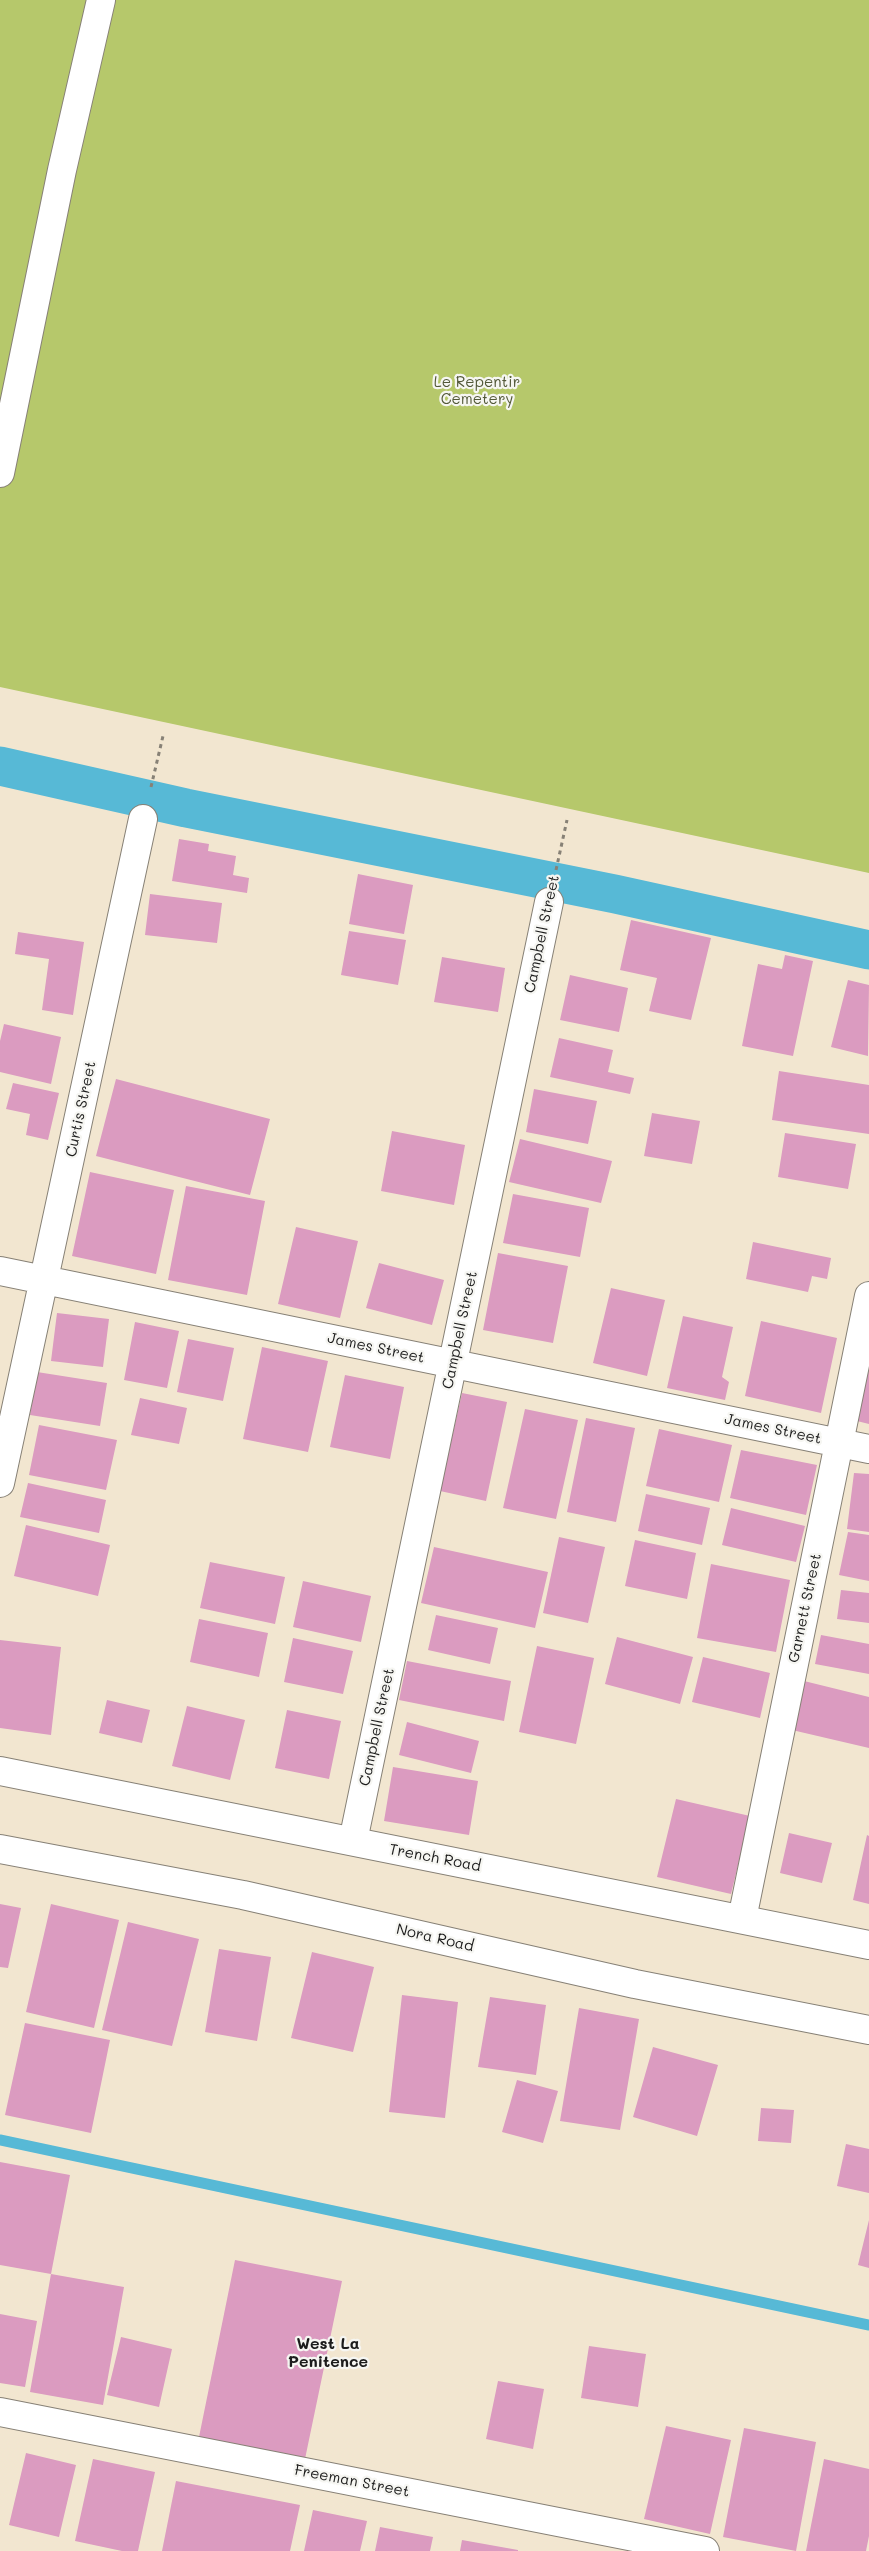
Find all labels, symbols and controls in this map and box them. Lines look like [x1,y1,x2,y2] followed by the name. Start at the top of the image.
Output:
[434,373,520,408] park label: Le Repentir Cemetery
[521,873,563,995] street label: Campbell Street
[62,1059,100,1159] street label: Curtis Street
[439,1269,481,1391] street label: Campbell Street
[326,1329,426,1367] street label: James Street
[723,1410,823,1448] street label: James Street
[785,1552,825,1664] street label: Garnett Street
[356,1666,398,1788] street label: Campbell Street
[388,1840,482,1876] street label: Trench Road
[394,1920,476,1956] street label: Nora Road
[288,2334,368,2372] district label: West La Penitence
[293,2461,411,2501] street label: Freeman Street

